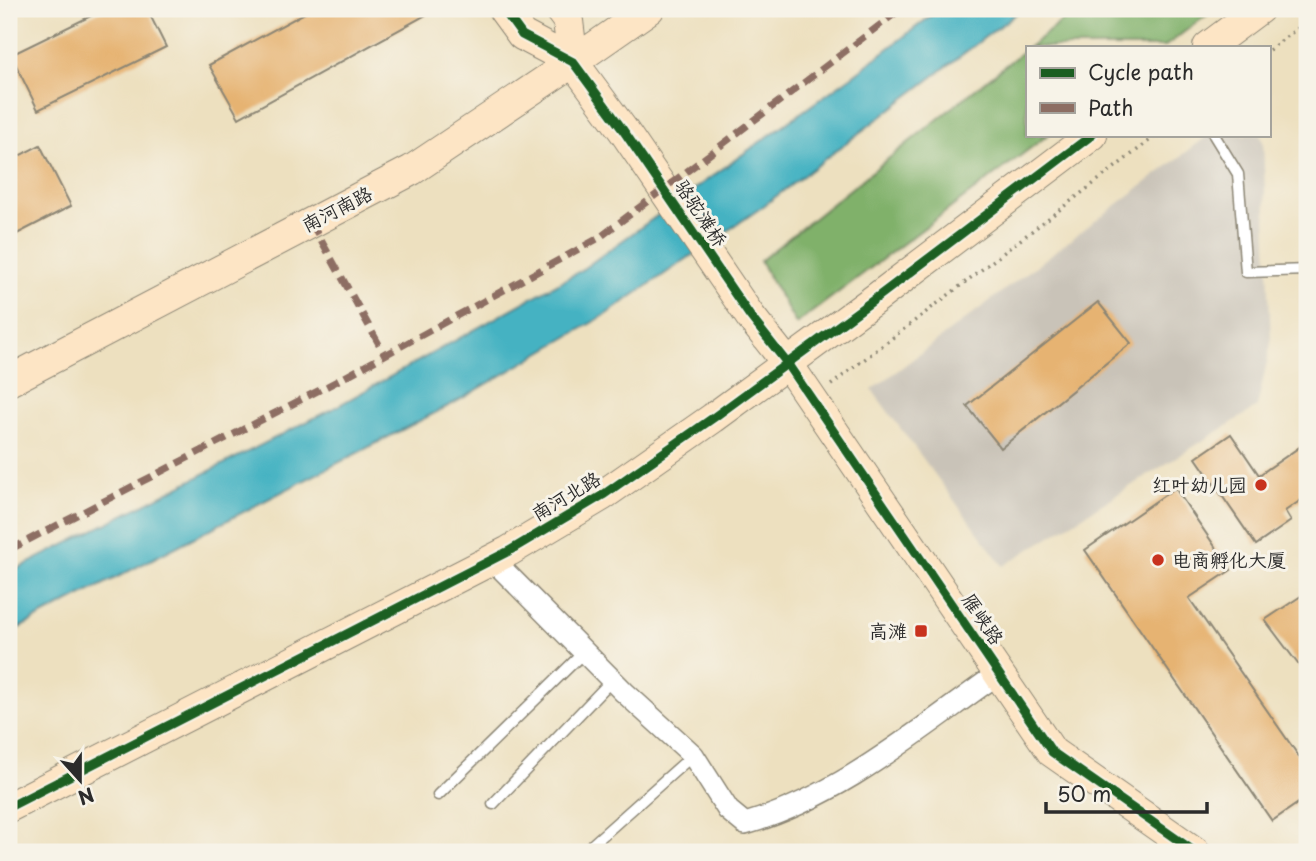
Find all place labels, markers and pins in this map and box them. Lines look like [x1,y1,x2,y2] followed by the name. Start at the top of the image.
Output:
[1152,470,1247,498] place label: 红叶幼儿园
[1253,477,1269,493] marker: 红叶幼儿园
[1172,545,1286,573] place label: 电商孵化大厦
[1150,552,1166,568] marker: 电商孵化大厦
[869,616,907,644] place label: 高滩
[913,623,929,639] marker: 高滩

